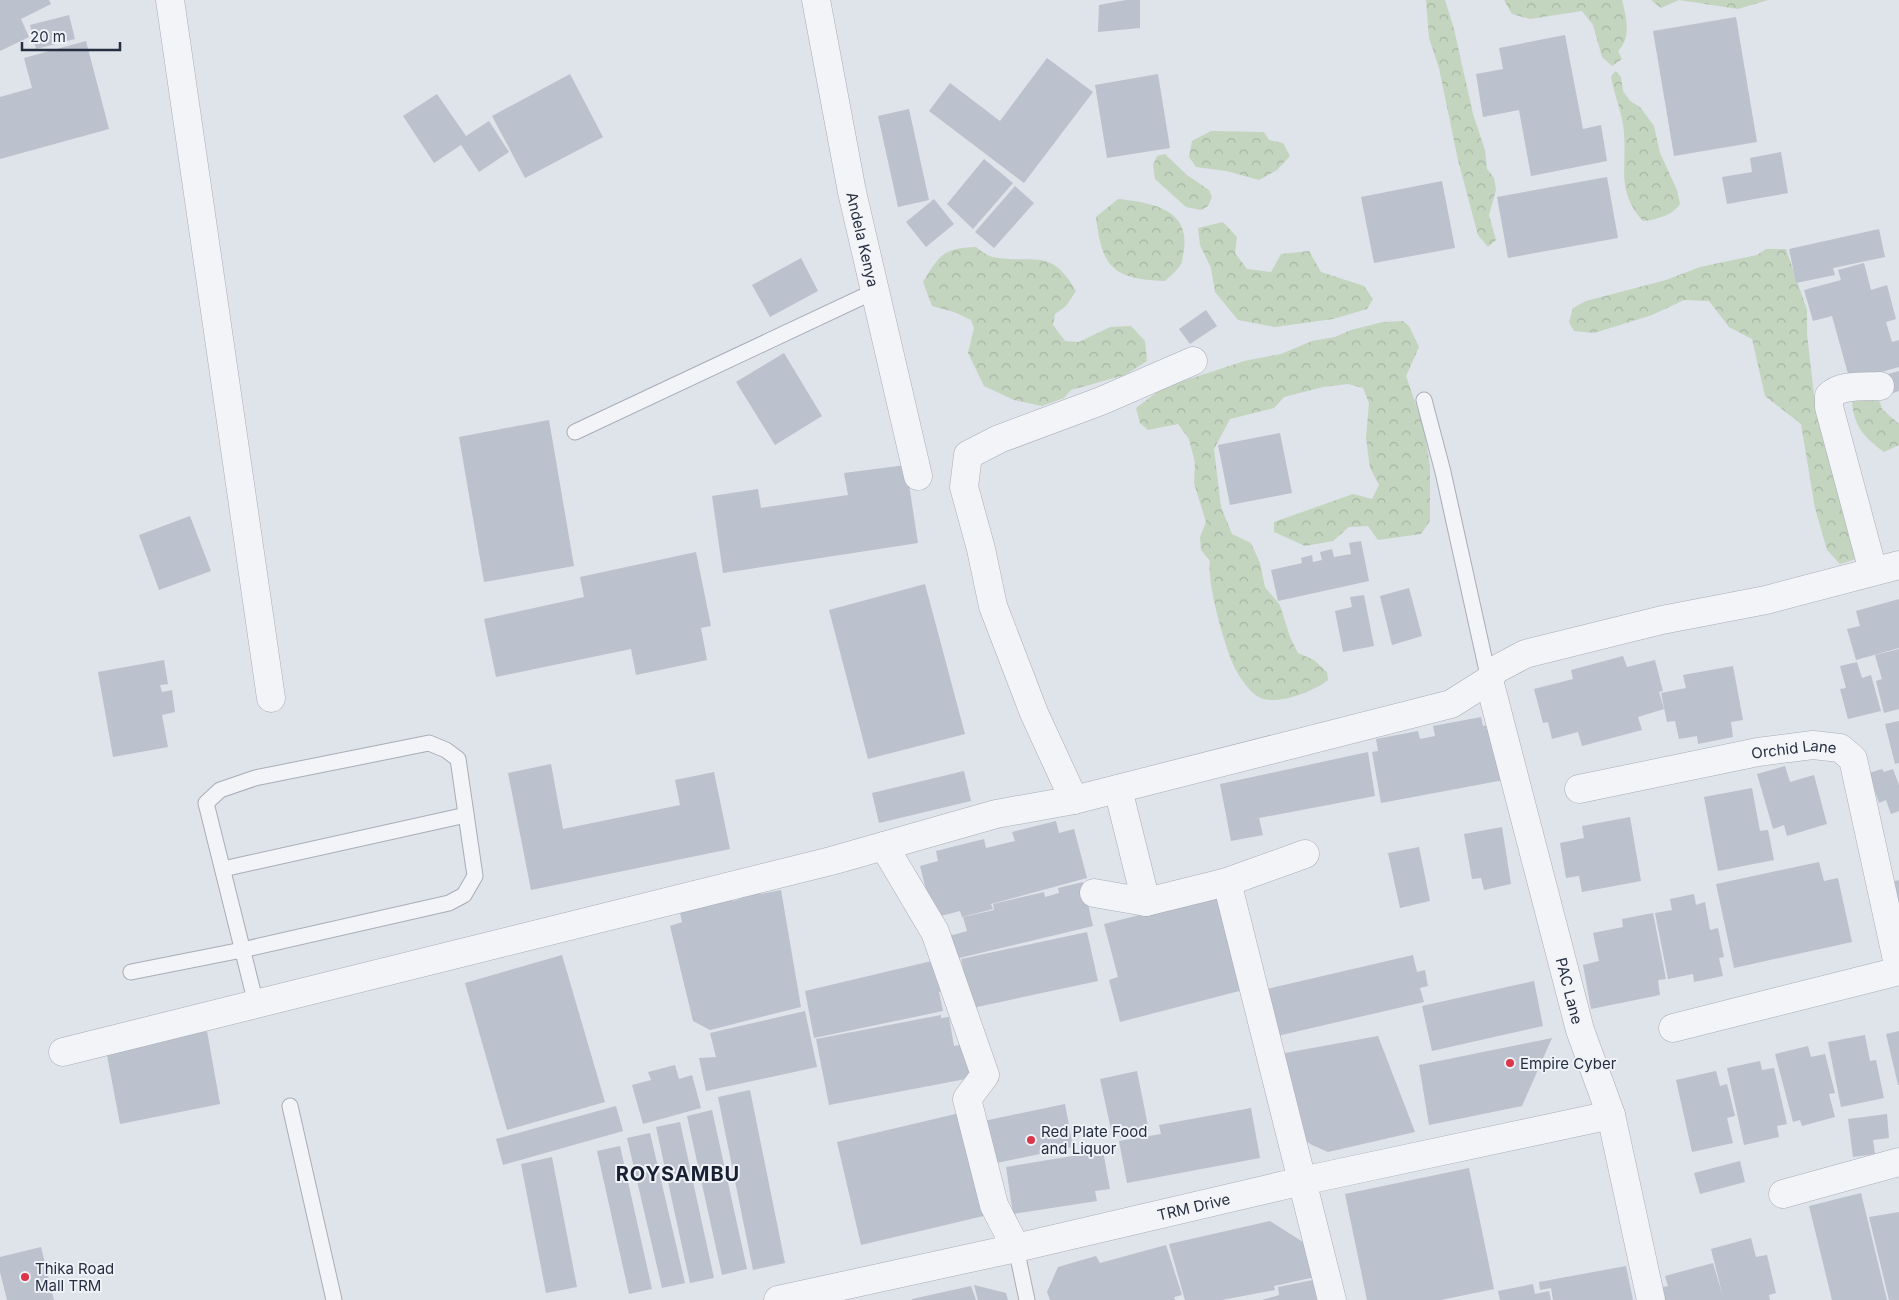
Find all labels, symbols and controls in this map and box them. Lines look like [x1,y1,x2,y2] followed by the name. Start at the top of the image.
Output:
[22,20,120,52] scale bar
[30,27,66,46] text: 20 m
[843,190,883,289] street label: Andela Kenya
[1749,735,1838,763] street label: Orchid Lane
[1552,955,1588,1026] street label: PAC Lane
[1520,1054,1617,1073] place label: Empire Cyber
[1504,1057,1516,1069] marker: Empire Cyber
[1041,1122,1147,1158] place label: Red Plate Food and Liquor
[1025,1134,1037,1146] marker: Red Plate Food and Liquor
[616,1162,740,1186] district label: ROYSAMBU
[1155,1189,1232,1224] street label: TRM Drive
[35,1259,114,1295] place label: Thika Road Mall TRM
[19,1271,31,1283] marker: Thika Road Mall TRM

